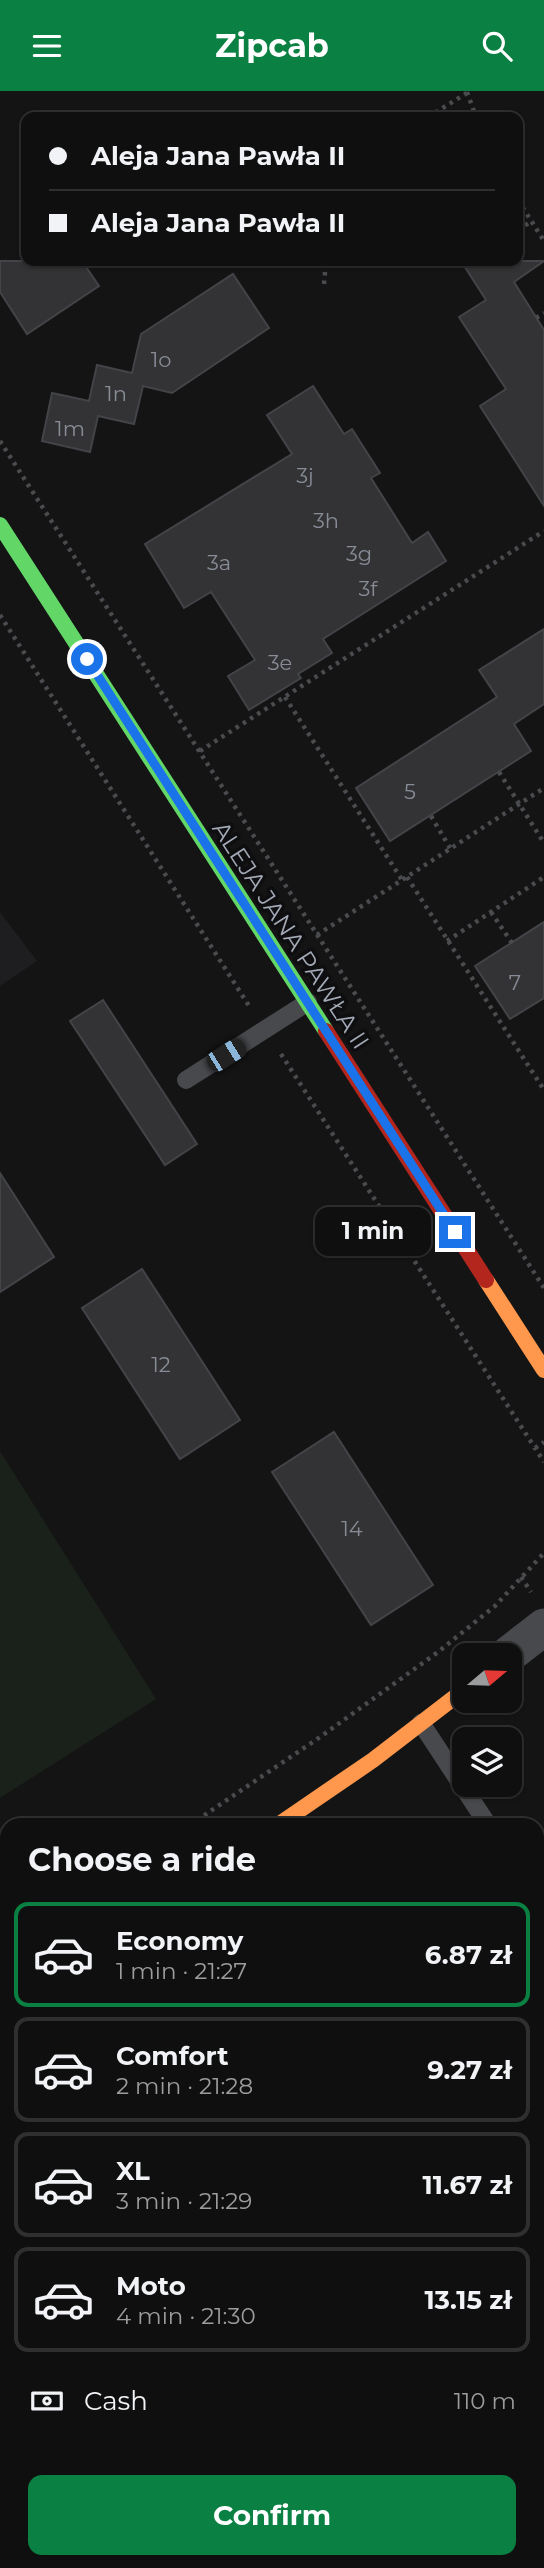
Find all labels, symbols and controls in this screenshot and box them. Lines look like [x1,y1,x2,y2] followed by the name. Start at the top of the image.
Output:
[215,26,329,65] text: Zipcab
[28,27,66,65] icon: menu
[478,27,516,65] icon: search
[91,140,345,172] text: Aleja Jana Pawła II
[91,207,345,239] text: Aleja Jana Pawła II
[151,347,171,372] house number: 1o
[105,381,127,406] house number: 1n
[55,416,85,441] house number: 1m
[296,463,314,488] house number: 3j
[313,508,339,533] house number: 3h
[346,541,372,566] house number: 3g
[207,550,231,575] house number: 3a
[359,576,378,601] house number: 3f
[71,643,103,675] route start
[268,650,292,675] house number: 3e
[404,779,416,804] house number: 5
[206,816,376,1054] street label: ALEJA JANA PAWŁA II
[509,970,521,995] house number: 7
[203,1035,250,1075] car
[315,1207,430,1257] callout: 1 min
[439,1216,471,1248] route end
[342,1217,404,1245] text: 1 min
[151,1352,171,1377] house number: 12
[341,1516,363,1541] house number: 14
[452,1643,522,1713] north arrow
[452,1643,522,1797] map controls
[452,1727,522,1797] button: layers
[28,1840,256,1879] text: Choose a ride
[32,1923,95,1986] icon: car
[116,1925,243,1957] text: Economy
[425,1939,512,1971] text: 6.87 zł
[116,1957,247,1985] text: 1 min · 21:27
[32,2038,95,2101] icon: car
[116,2040,228,2072] text: Comfort
[427,2054,512,2086] text: 9.27 zł
[116,2072,253,2100] text: 2 min · 21:28
[32,2153,95,2216] icon: car
[116,2155,150,2187] text: XL
[423,2169,512,2201] text: 11.67 zł
[116,2187,252,2215] text: 3 min · 21:29
[32,2268,95,2331] icon: car
[116,2270,186,2302] text: Moto
[424,2284,512,2316] text: 13.15 zł
[116,2302,256,2330] text: 4 min · 21:30
[28,2382,66,2420] icon: cash
[84,2385,148,2417] text: Cash
[454,2387,516,2415] text: 110 m
[28,2475,516,2555] button: Confirm

